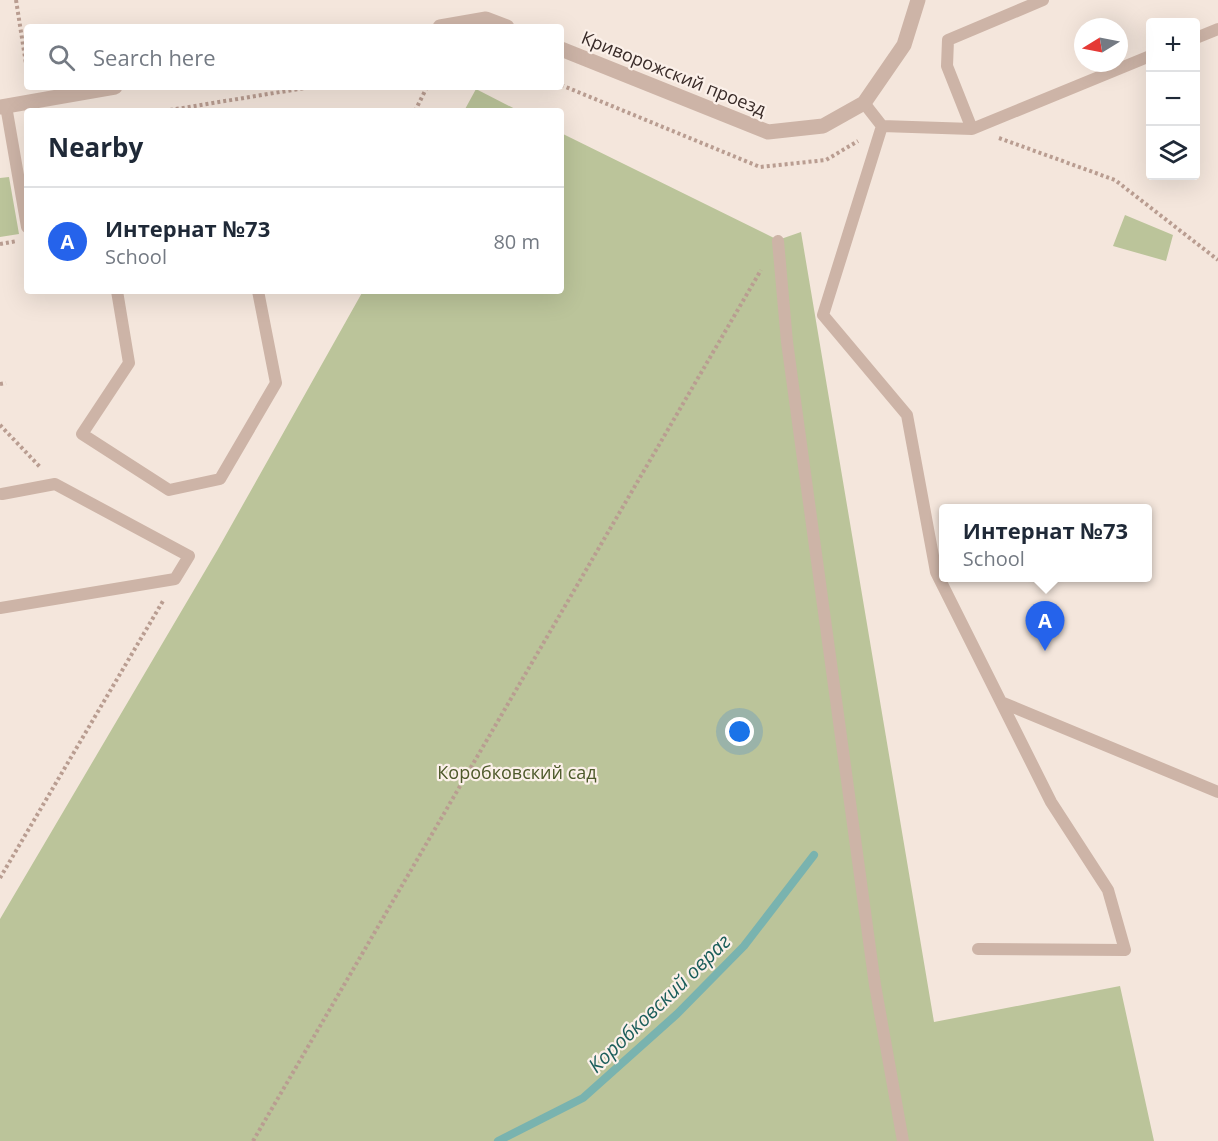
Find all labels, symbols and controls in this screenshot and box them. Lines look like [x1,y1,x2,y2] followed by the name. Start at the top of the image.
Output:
[1074,18,1128,72] north arrow
[1146,18,1200,180] map controls
[1146,18,1200,72] button: +
[24,24,564,90] search box
[578,25,770,121] street label: Криворожский проезд
[45,41,78,74] icon: search
[93,42,216,72] text: Search here
[1146,72,1200,126] button: −
[1146,126,1200,180] button: layers
[48,129,143,165] text: Nearby
[105,213,270,243] text: Интернат №73
[61,228,74,255] text: A
[493,228,540,255] text: 80 m
[105,243,167,270] text: School
[939,504,1152,582] popup
[963,515,1128,545] text: Интернат №73
[963,545,1025,572] text: School
[1026,602,1064,651] pin: A
[725,717,754,746] your location
[437,760,597,784] park label: Коробковский сад
[582,928,736,1078] water label: Коробковский овраг

